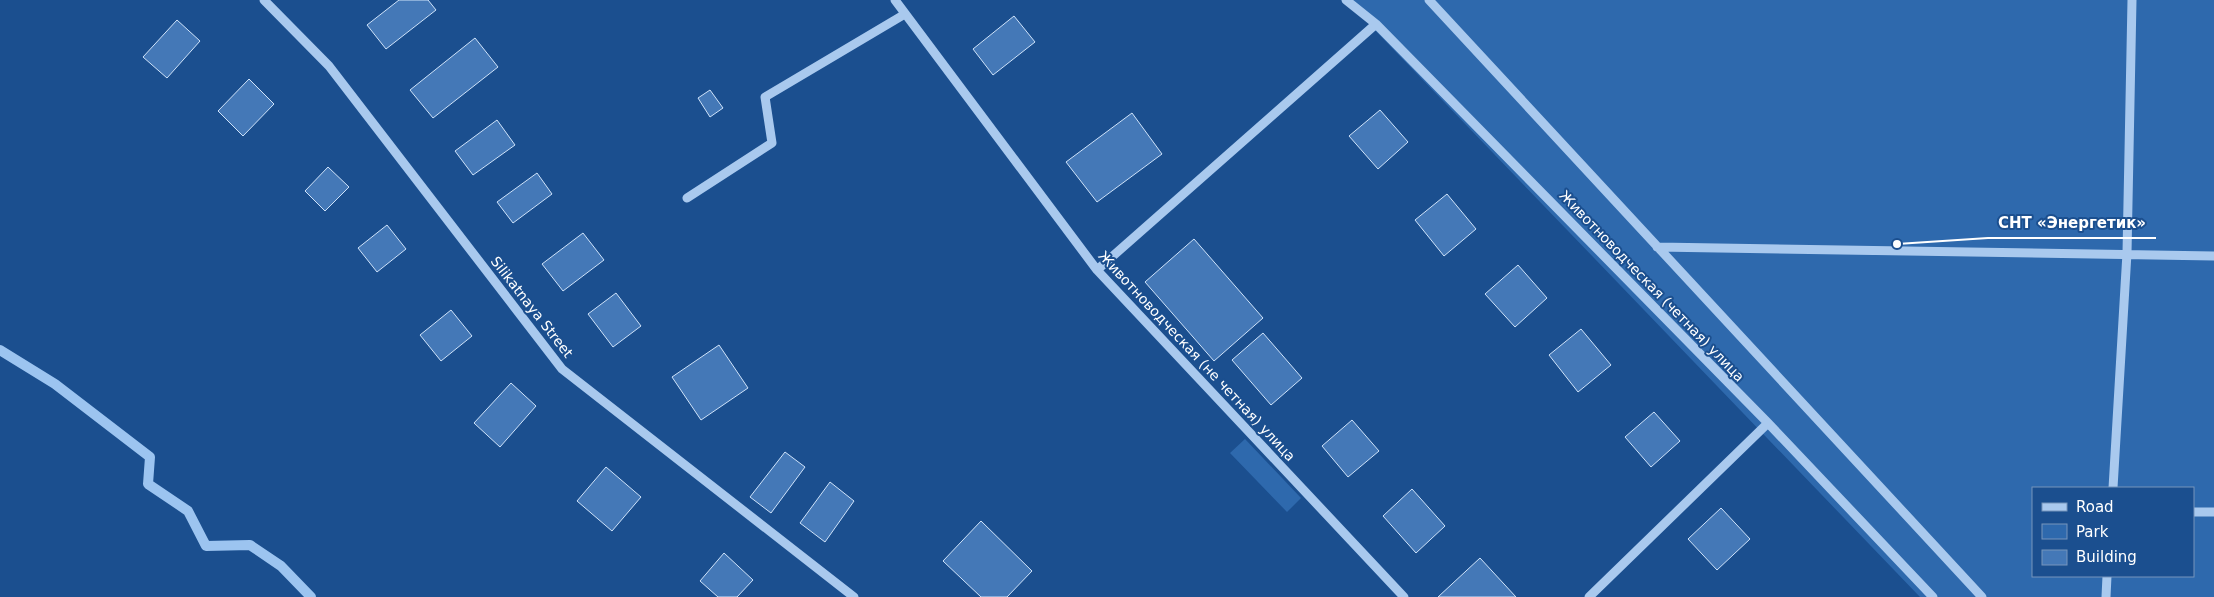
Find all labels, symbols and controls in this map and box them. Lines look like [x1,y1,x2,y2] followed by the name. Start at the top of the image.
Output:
[1556,187,1748,385] street label: Животноводческая (четная) улица
[1988,208,2156,238] callout: СНТ «Энергетик»
[1998,214,2146,232] text: СНТ «Энергетик»
[1095,248,1299,464] street label: Животноводческая (не четная) улица
[488,253,577,361] street label: Silikatnaya Street
[2032,487,2194,577] legend
[2076,498,2114,516] text: Road
[2076,523,2109,541] text: Park
[2076,548,2137,566] text: Building

